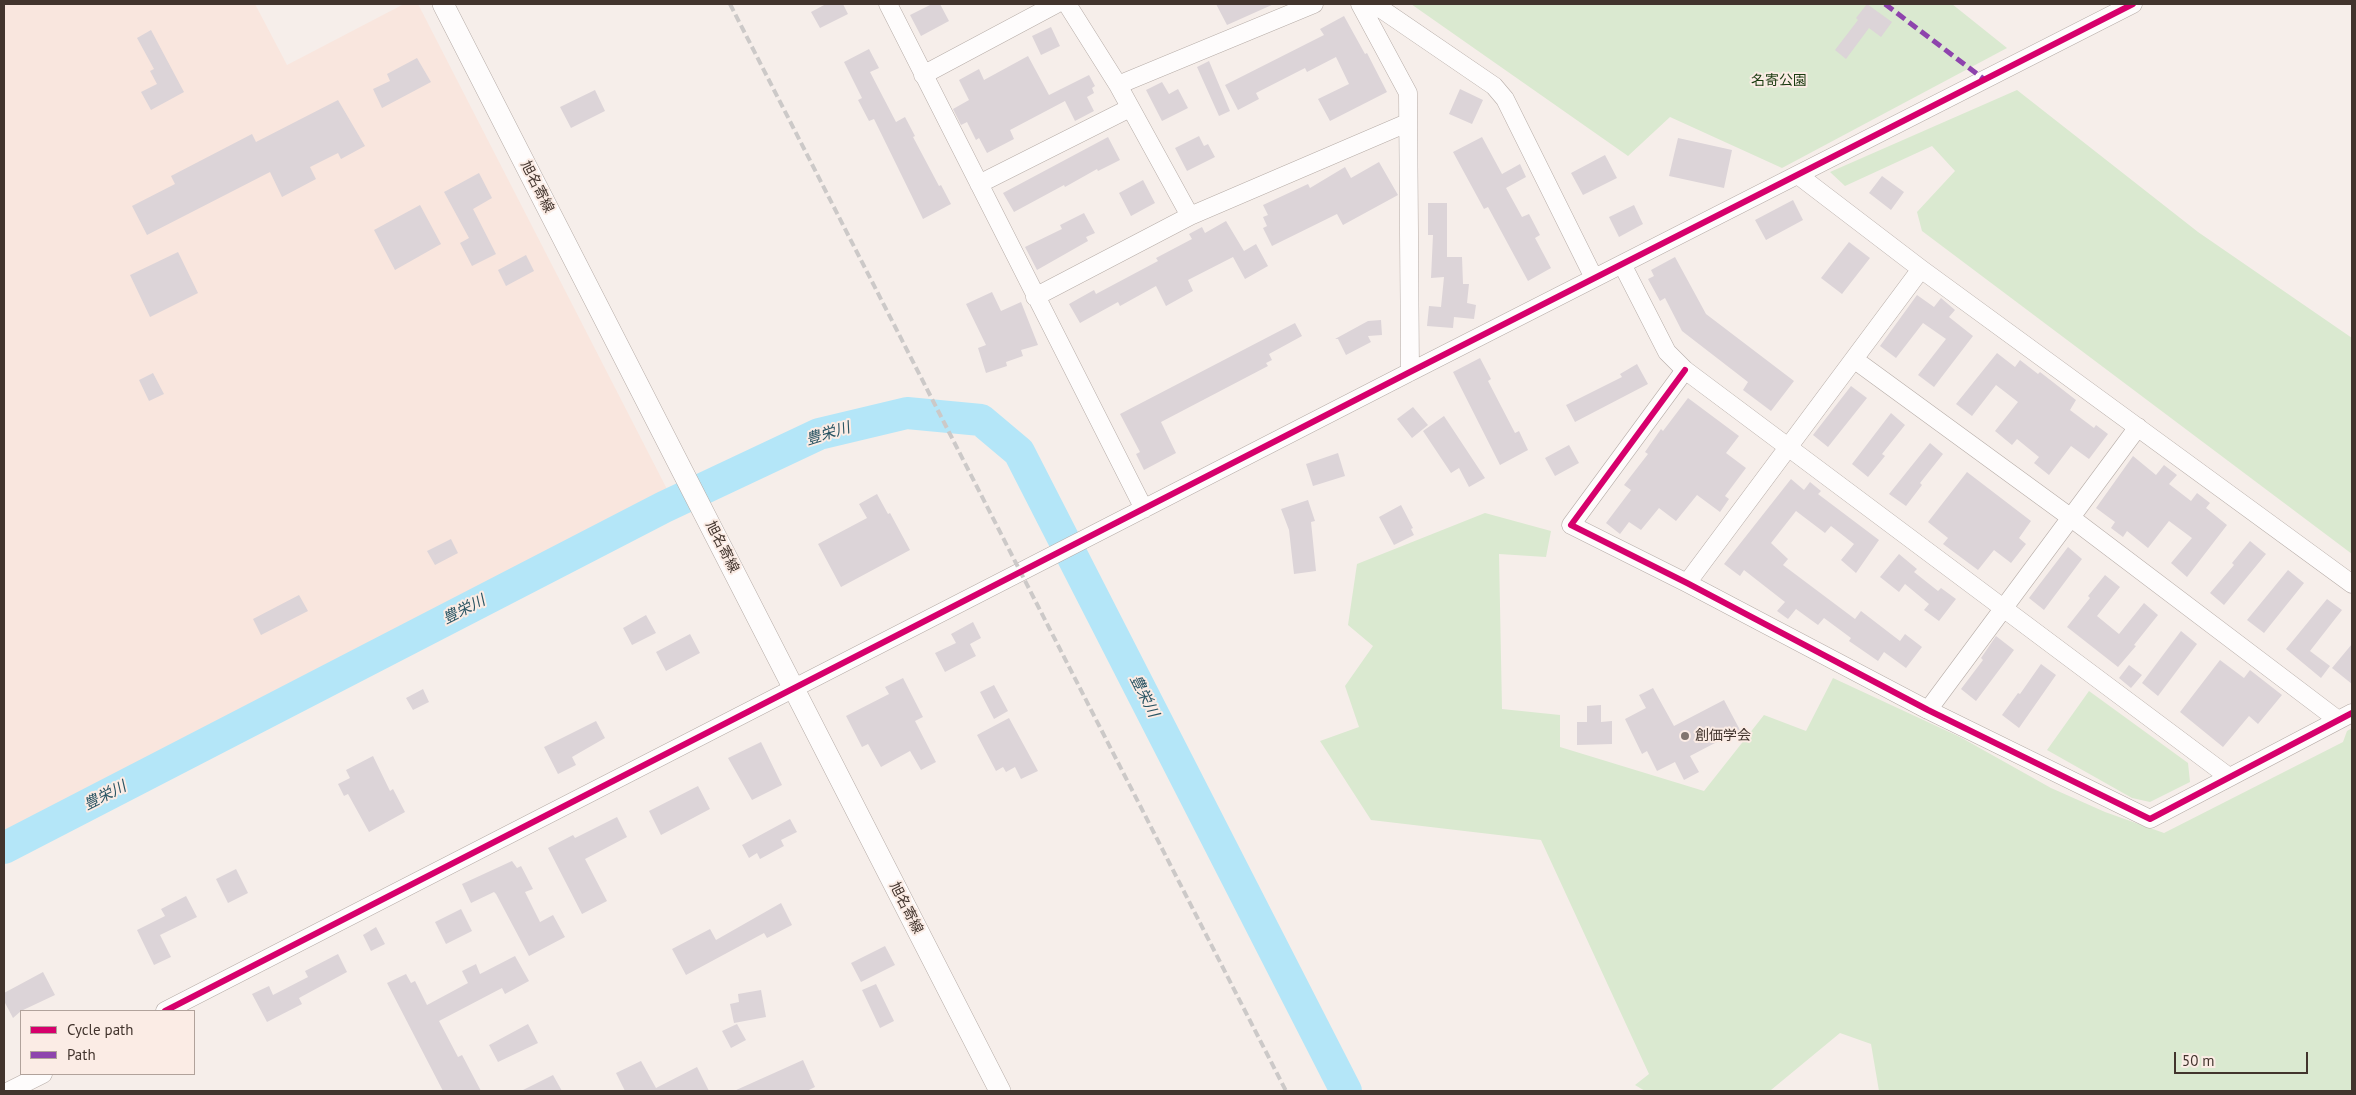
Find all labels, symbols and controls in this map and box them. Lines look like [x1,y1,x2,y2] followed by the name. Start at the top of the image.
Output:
[1751,73,1807,89] park label: 名寄公園
[517,158,557,216] street label: 旭名寄線
[804,419,852,449] water label: 豊栄川
[702,518,742,576] street label: 旭名寄線
[440,592,488,628] water label: 豊栄川
[1126,672,1162,720] water label: 豊栄川
[1695,728,1751,744] place label: 創価学会
[1679,730,1691,742] marker: 創価学会
[81,778,129,814] water label: 豊栄川
[886,879,926,937] street label: 旭名寄線
[20,1010,195,1075] legend
[67,1020,133,1039] text: Cycle path
[2176,1042,2310,1074] scale bar
[67,1045,96,1064] text: Path
[2182,1051,2215,1070] text: 50 m

